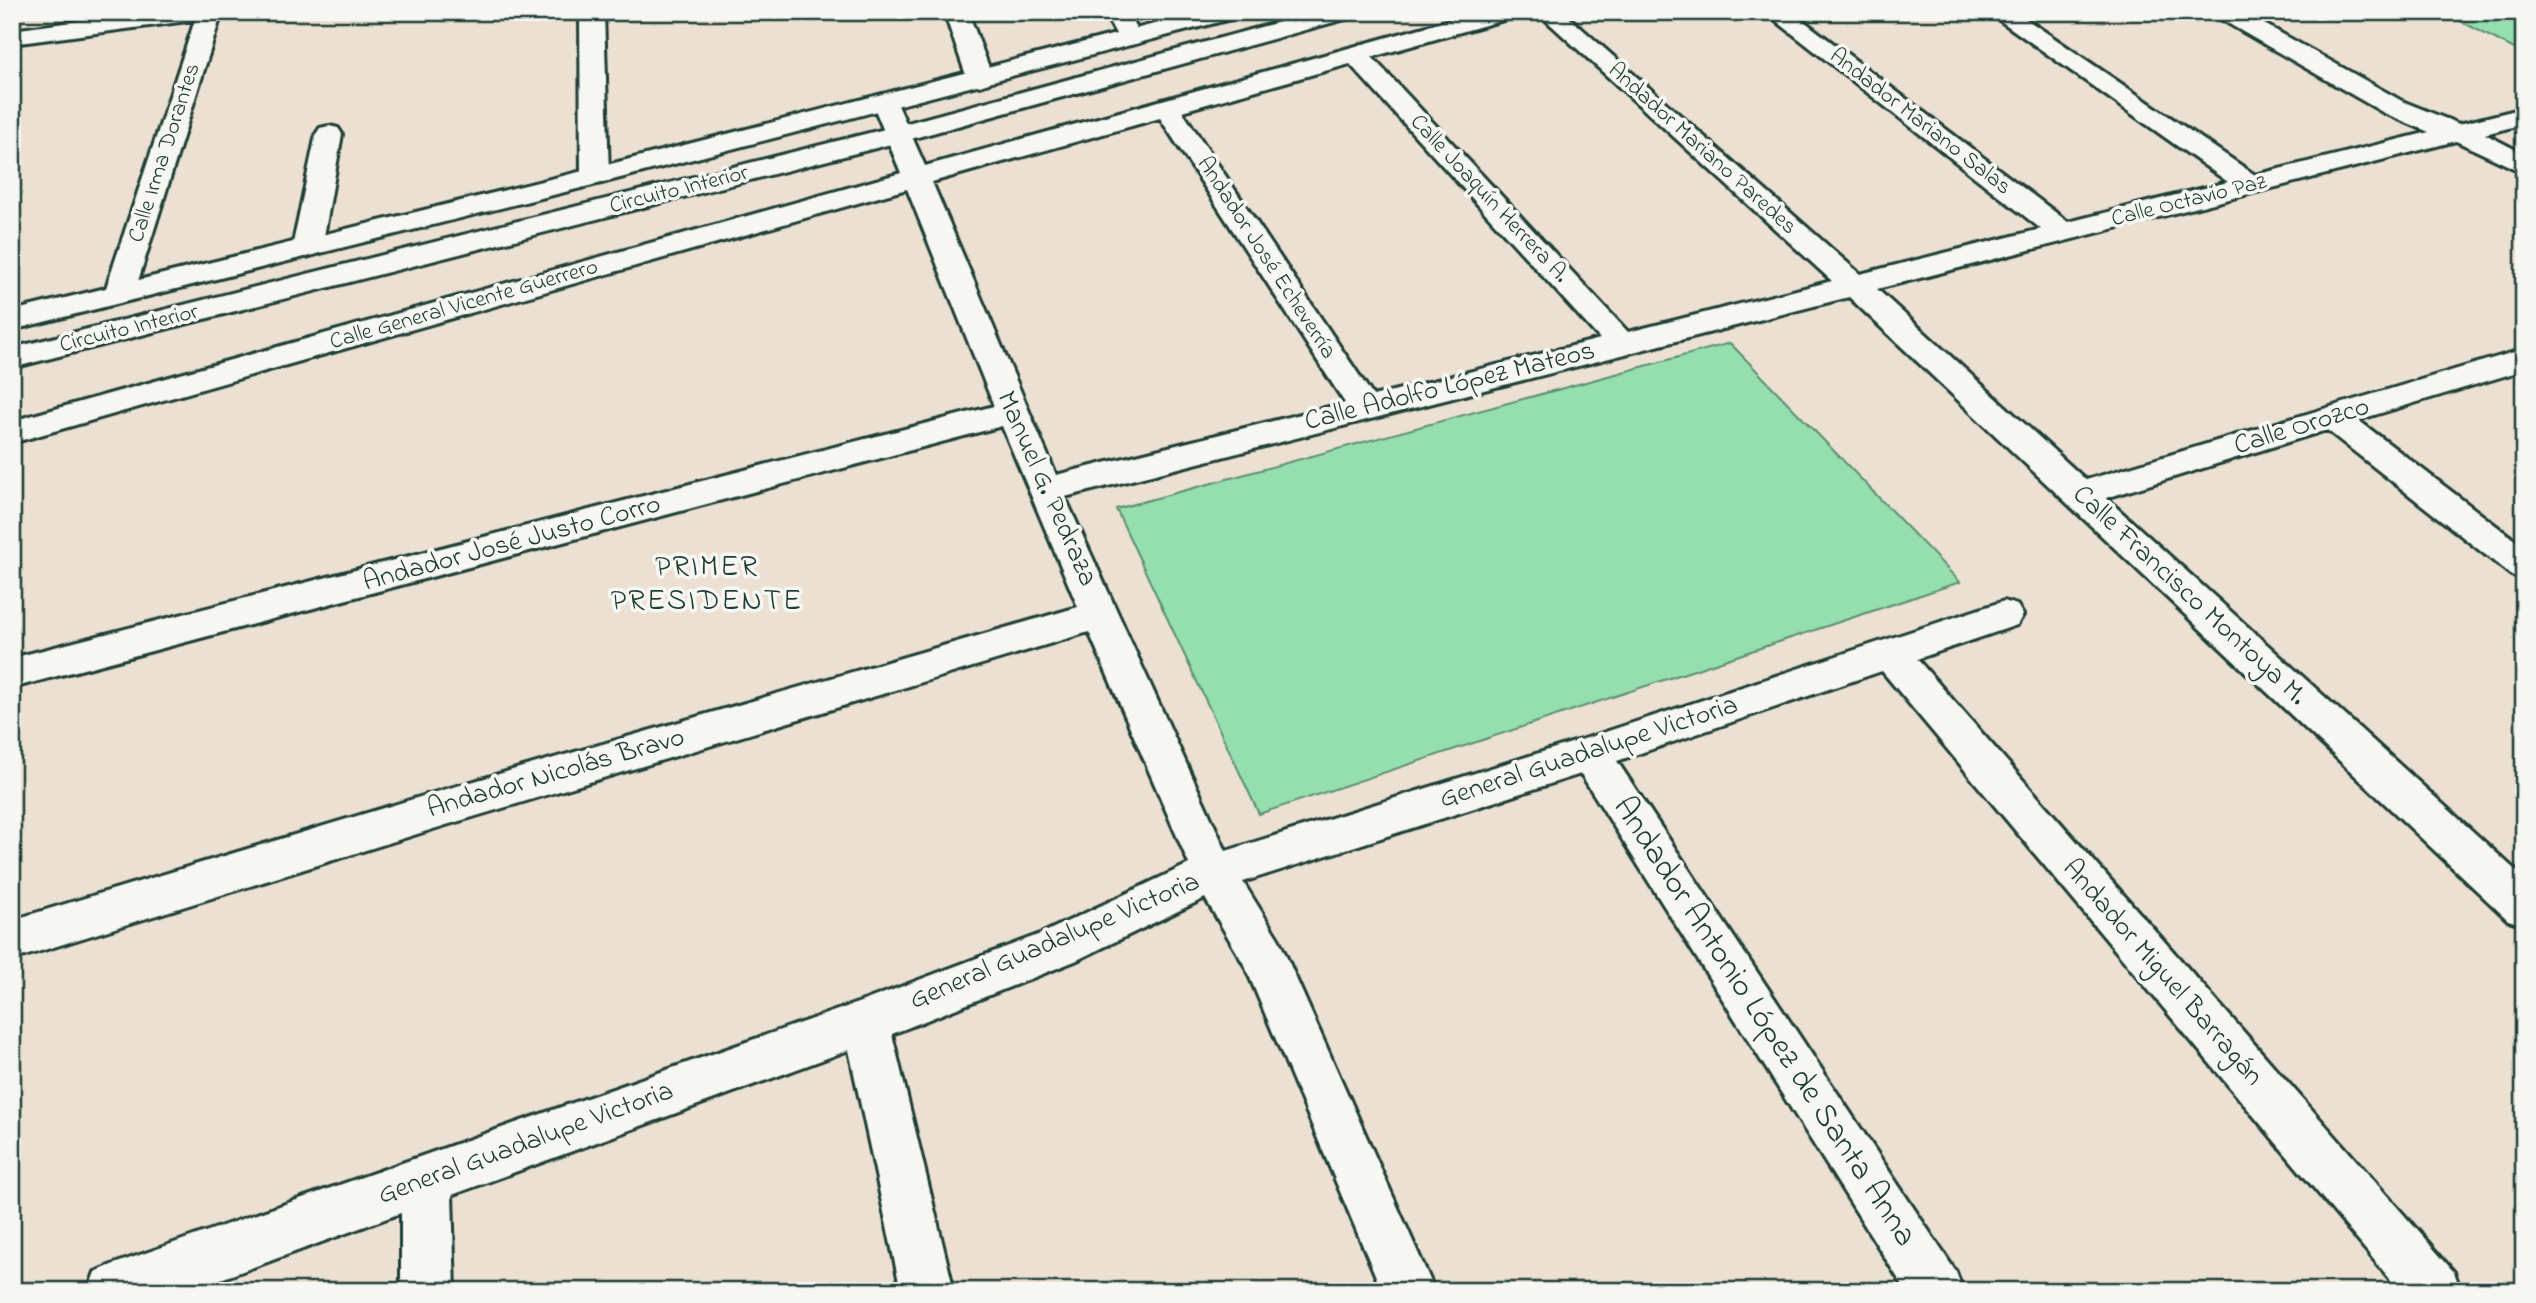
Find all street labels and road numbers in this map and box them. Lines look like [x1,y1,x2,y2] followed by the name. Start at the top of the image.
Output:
[1822,40,2018,204] street label: Andador Mariano Salas
[1600,55,1804,243] street label: Andador Mariano Paredes
[120,59,210,247] street label: Calle Irma Dorantes
[1402,107,1577,291] street label: Calle Joaquín Herrera A.
[1188,150,1344,366] street label: Andador José Echeverría
[606,157,753,223] street label: Circuito Interior
[2108,166,2270,236] street label: Calle Octavio Paz
[326,251,602,359] street label: Calle General Vicente Guerrero
[56,296,203,362] street label: Circuito Interior
[1300,331,1600,443] street label: Calle Adolfo López Mateos
[985,385,1107,593] street label: Manuel G. Pedraza
[2229,387,2375,467] street label: Calle Orozco
[2062,476,2316,716] street label: Calle Francisco Montoya M.
[359,485,665,603] street label: Andador José Justo Corro
[1434,685,1744,821] street label: General Guadalupe Victoria
[422,718,690,830] street label: Andador Nicolás Bravo
[1600,787,1928,1257] street label: Andador Antonio López de Santa Anna
[2051,850,2273,1096] street label: Andador Miguel Barragán
[904,862,1206,1022] street label: General Guadalupe Victoria
[373,1071,679,1217] street label: General Guadalupe Victoria

